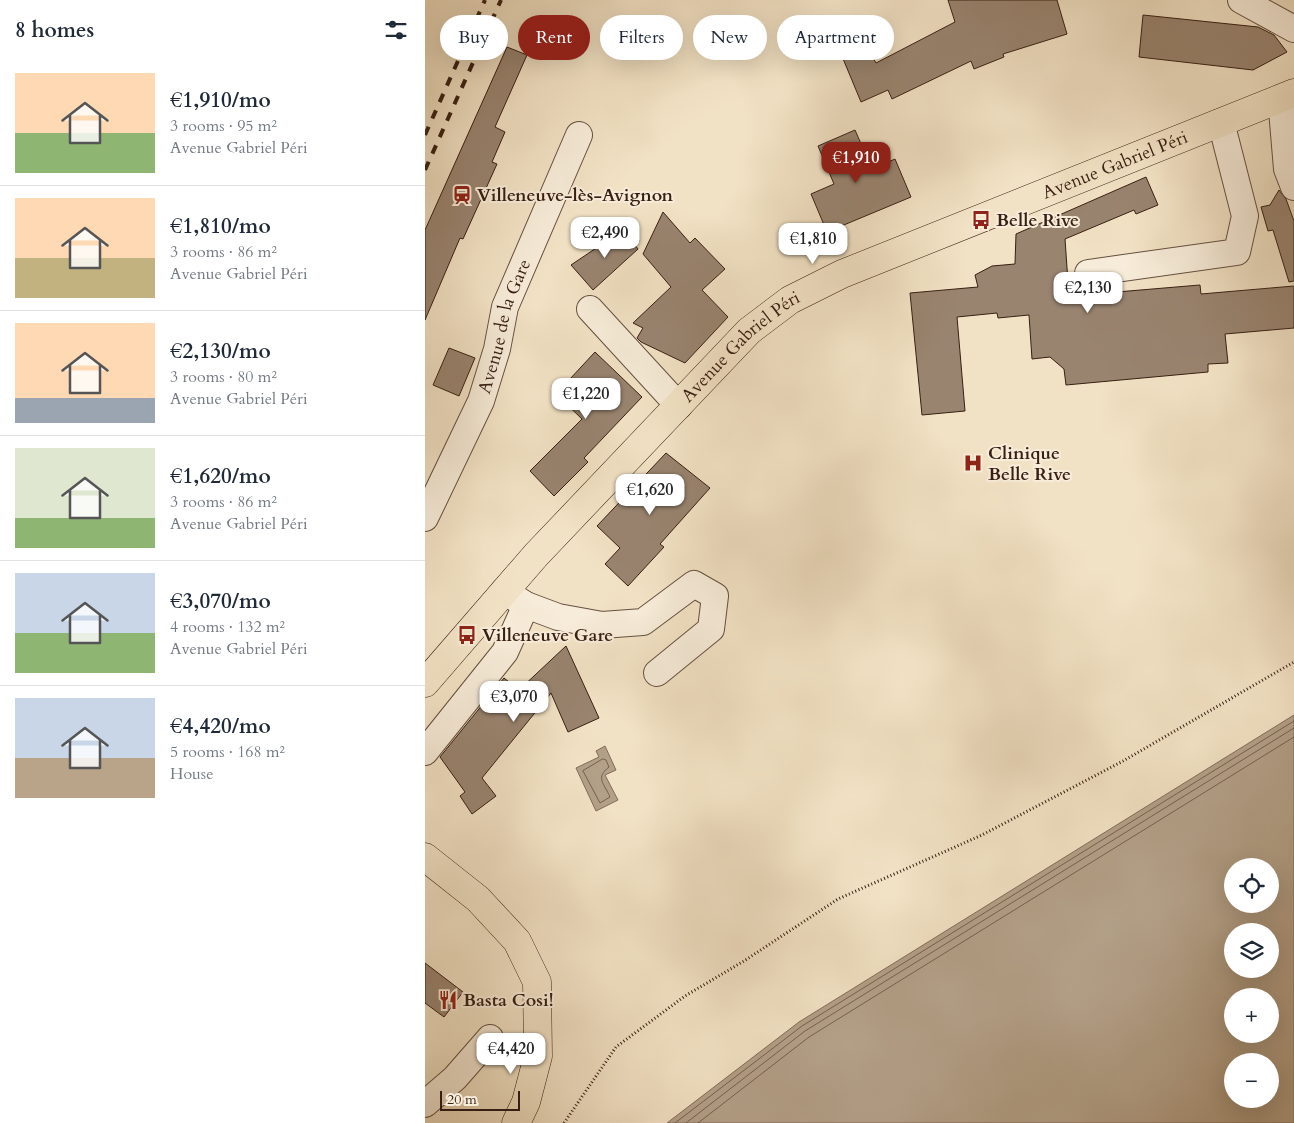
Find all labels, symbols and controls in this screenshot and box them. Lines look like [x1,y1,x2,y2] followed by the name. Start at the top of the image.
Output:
[440,15,508,60] chip: Buy
[518,15,590,60] chip: Rent
[600,15,683,60] chip: Filters
[693,15,767,60] chip: New
[777,15,894,60] chip: Apartment
[15,16,94,45] text: 8 homes
[382,16,410,44] icon: filters
[170,86,271,115] text: €1,910/mo
[55,93,115,153] icon: home
[170,115,277,137] text: 3 rooms · 95 m²
[1039,125,1192,206] street label: Avenue Gabriel Péri
[170,137,307,159] text: Avenue Gabriel Péri
[815,142,897,184] pin: €1,910
[833,147,880,169] text: €1,910
[477,183,674,208] place label: Villeneuve-lès-Avignon
[451,184,473,206] station icon: Villeneuve-lès-Avignon
[996,208,1079,233] place label: Belle Rive
[970,209,992,231] bus stop icon: Belle Rive
[170,212,271,241] text: €1,810/mo
[564,216,646,259] pin: €2,490
[55,218,115,278] icon: home
[582,222,629,244] text: €2,490
[772,222,854,265] pin: €1,810
[790,228,837,250] text: €1,810
[170,241,277,263] text: 3 rooms · 86 m²
[472,255,537,397] street label: Avenue de la Gare
[170,263,307,285] text: Avenue Gabriel Péri
[1047,272,1129,314] pin: €2,130
[1065,277,1112,299] text: €2,130
[676,285,804,408] street label: Avenue Gabriel Péri
[170,337,271,366] text: €2,130/mo
[55,343,115,403] icon: home
[170,366,277,388] text: 3 rooms · 80 m²
[545,378,627,420] pin: €1,220
[563,383,610,405] text: €1,220
[170,388,307,410] text: Avenue Gabriel Péri
[988,441,1071,487] place label: Clinique Belle Rive
[962,452,984,474] hospital icon: Clinique Belle Rive
[170,462,271,491] text: €1,620/mo
[55,468,115,528] icon: home
[609,474,691,516] pin: €1,620
[627,479,674,501] text: €1,620
[170,491,277,513] text: 3 rooms · 86 m²
[170,513,307,535] text: Avenue Gabriel Péri
[170,587,271,616] text: €3,070/mo
[55,593,115,653] icon: home
[170,616,285,638] text: 4 rooms · 132 m²
[482,623,613,648] place label: Villeneuve Gare
[456,624,478,646] bus stop icon: Villeneuve Gare
[170,638,307,660] text: Avenue Gabriel Péri
[473,680,555,723] pin: €3,070
[491,686,538,708] text: €3,070
[170,712,271,741] text: €4,420/mo
[55,718,115,778] icon: home
[170,741,285,763] text: 5 rooms · 168 m²
[170,763,213,785] text: House
[1224,858,1279,1108] map controls
[1224,858,1279,913] button: locate
[1224,923,1279,978] button: layers
[463,988,553,1013] place label: Basta Cosi!
[1224,988,1279,1043] button: +
[437,989,459,1011] restaurant icon: Basta Cosi!
[470,1032,552,1075] pin: €4,420
[488,1038,535,1060] text: €4,420
[1224,1053,1279,1108] button: −
[440,1088,520,1111] scale bar
[447,1090,477,1109] text: 20 m

